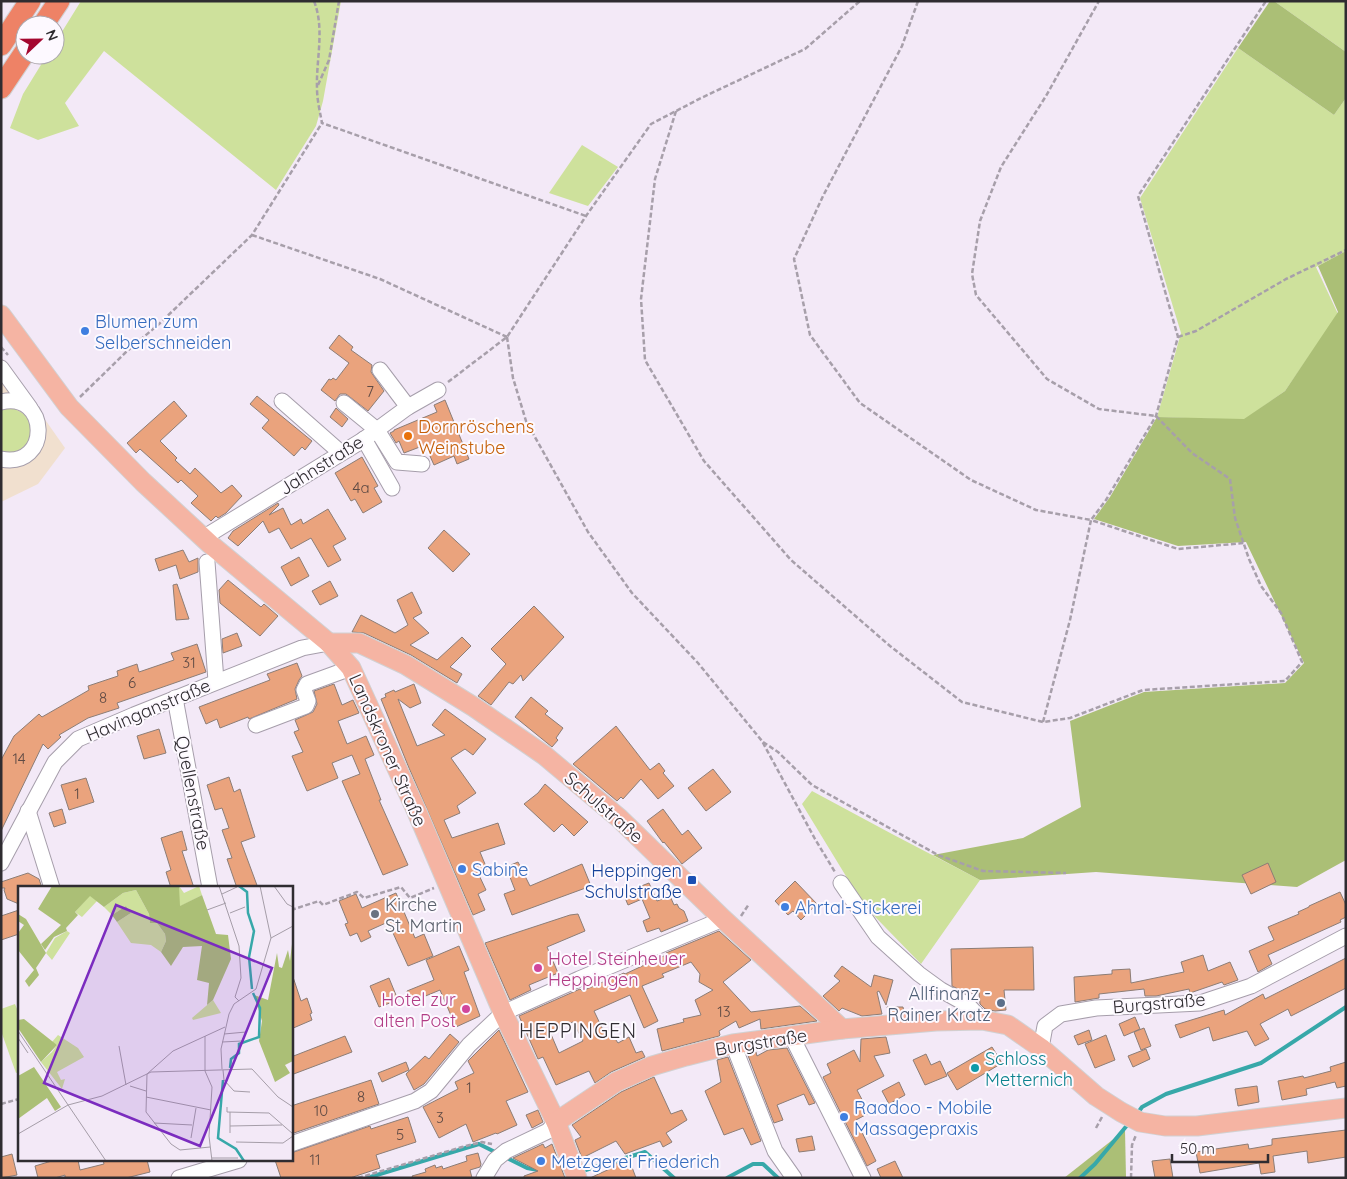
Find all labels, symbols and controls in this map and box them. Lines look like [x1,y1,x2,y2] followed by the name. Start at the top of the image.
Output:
[15,15,65,65] north arrow
[42,27,62,43] text: N
[95,310,231,354] place label: Blumen zum Selberschneiden
[79,325,91,337] marker: Blumen zum Selberschneiden
[366,382,374,401] house number: 7
[418,415,534,459] place label: Dornröschens Weinstube
[275,430,367,500] street label: Jahnstraße
[402,430,414,442] marker: Dornröschens Weinstube
[353,478,370,497] house number: 4a
[182,653,196,672] house number: 31
[344,670,432,830] street label: Landskroner Straße
[82,673,214,747] street label: Havinganstraße
[128,673,136,692] house number: 6
[99,688,107,707] house number: 8
[171,734,215,852] street label: Quellenstraße
[12,749,26,768] house number: 14
[560,766,648,848] street label: Schulstraße
[74,784,80,803] house number: 1
[472,858,528,881] place label: Sabine
[585,859,682,903] place label: Heppingen Schulstraße
[456,863,468,875] marker: Sabine
[686,874,698,886] marker: Heppingen Schulstraße
[18,886,292,1162] inset map
[385,893,462,937] place label: Kirche St. Martin
[795,896,921,919] place label: Ahrtal-Stickerei
[779,901,791,913] marker: Ahrtal-Stickerei
[369,908,381,920] marker: Kirche St. Martin
[548,947,685,991] place label: Hotel Steinheuer Heppingen
[532,962,544,974] marker: Hotel Steinheuer Heppingen
[887,982,991,1026] place label: Allfinanz - Rainer Kratz
[1112,987,1206,1019] street label: Burgstraße
[374,988,456,1032] place label: Hotel zur alten Post
[995,997,1007,1009] marker: Allfinanz - Rainer Kratz
[717,1002,731,1021] house number: 13
[460,1003,472,1015] marker: Hotel zur alten Post
[519,1018,637,1043] district label: HEPPINGEN
[713,1023,809,1061] street label: Burgstraße
[985,1047,1073,1091] place label: Schloss Metternich
[969,1062,981,1074] marker: Schloss Metternich
[466,1078,472,1097] house number: 1
[357,1087,365,1106] house number: 8
[854,1096,992,1140] place label: Raadoo - Mobile Massagepraxis
[314,1101,328,1120] house number: 10
[436,1108,444,1127] house number: 3
[838,1111,850,1123] marker: Raadoo - Mobile Massagepraxis
[396,1125,404,1144] house number: 5
[1172,1132,1268,1164] scale bar
[1180,1139,1215,1158] text: 50 m
[309,1150,321,1169] house number: 11
[551,1150,720,1173] place label: Metzgerei Friederich
[535,1155,547,1167] marker: Metzgerei Friederich

